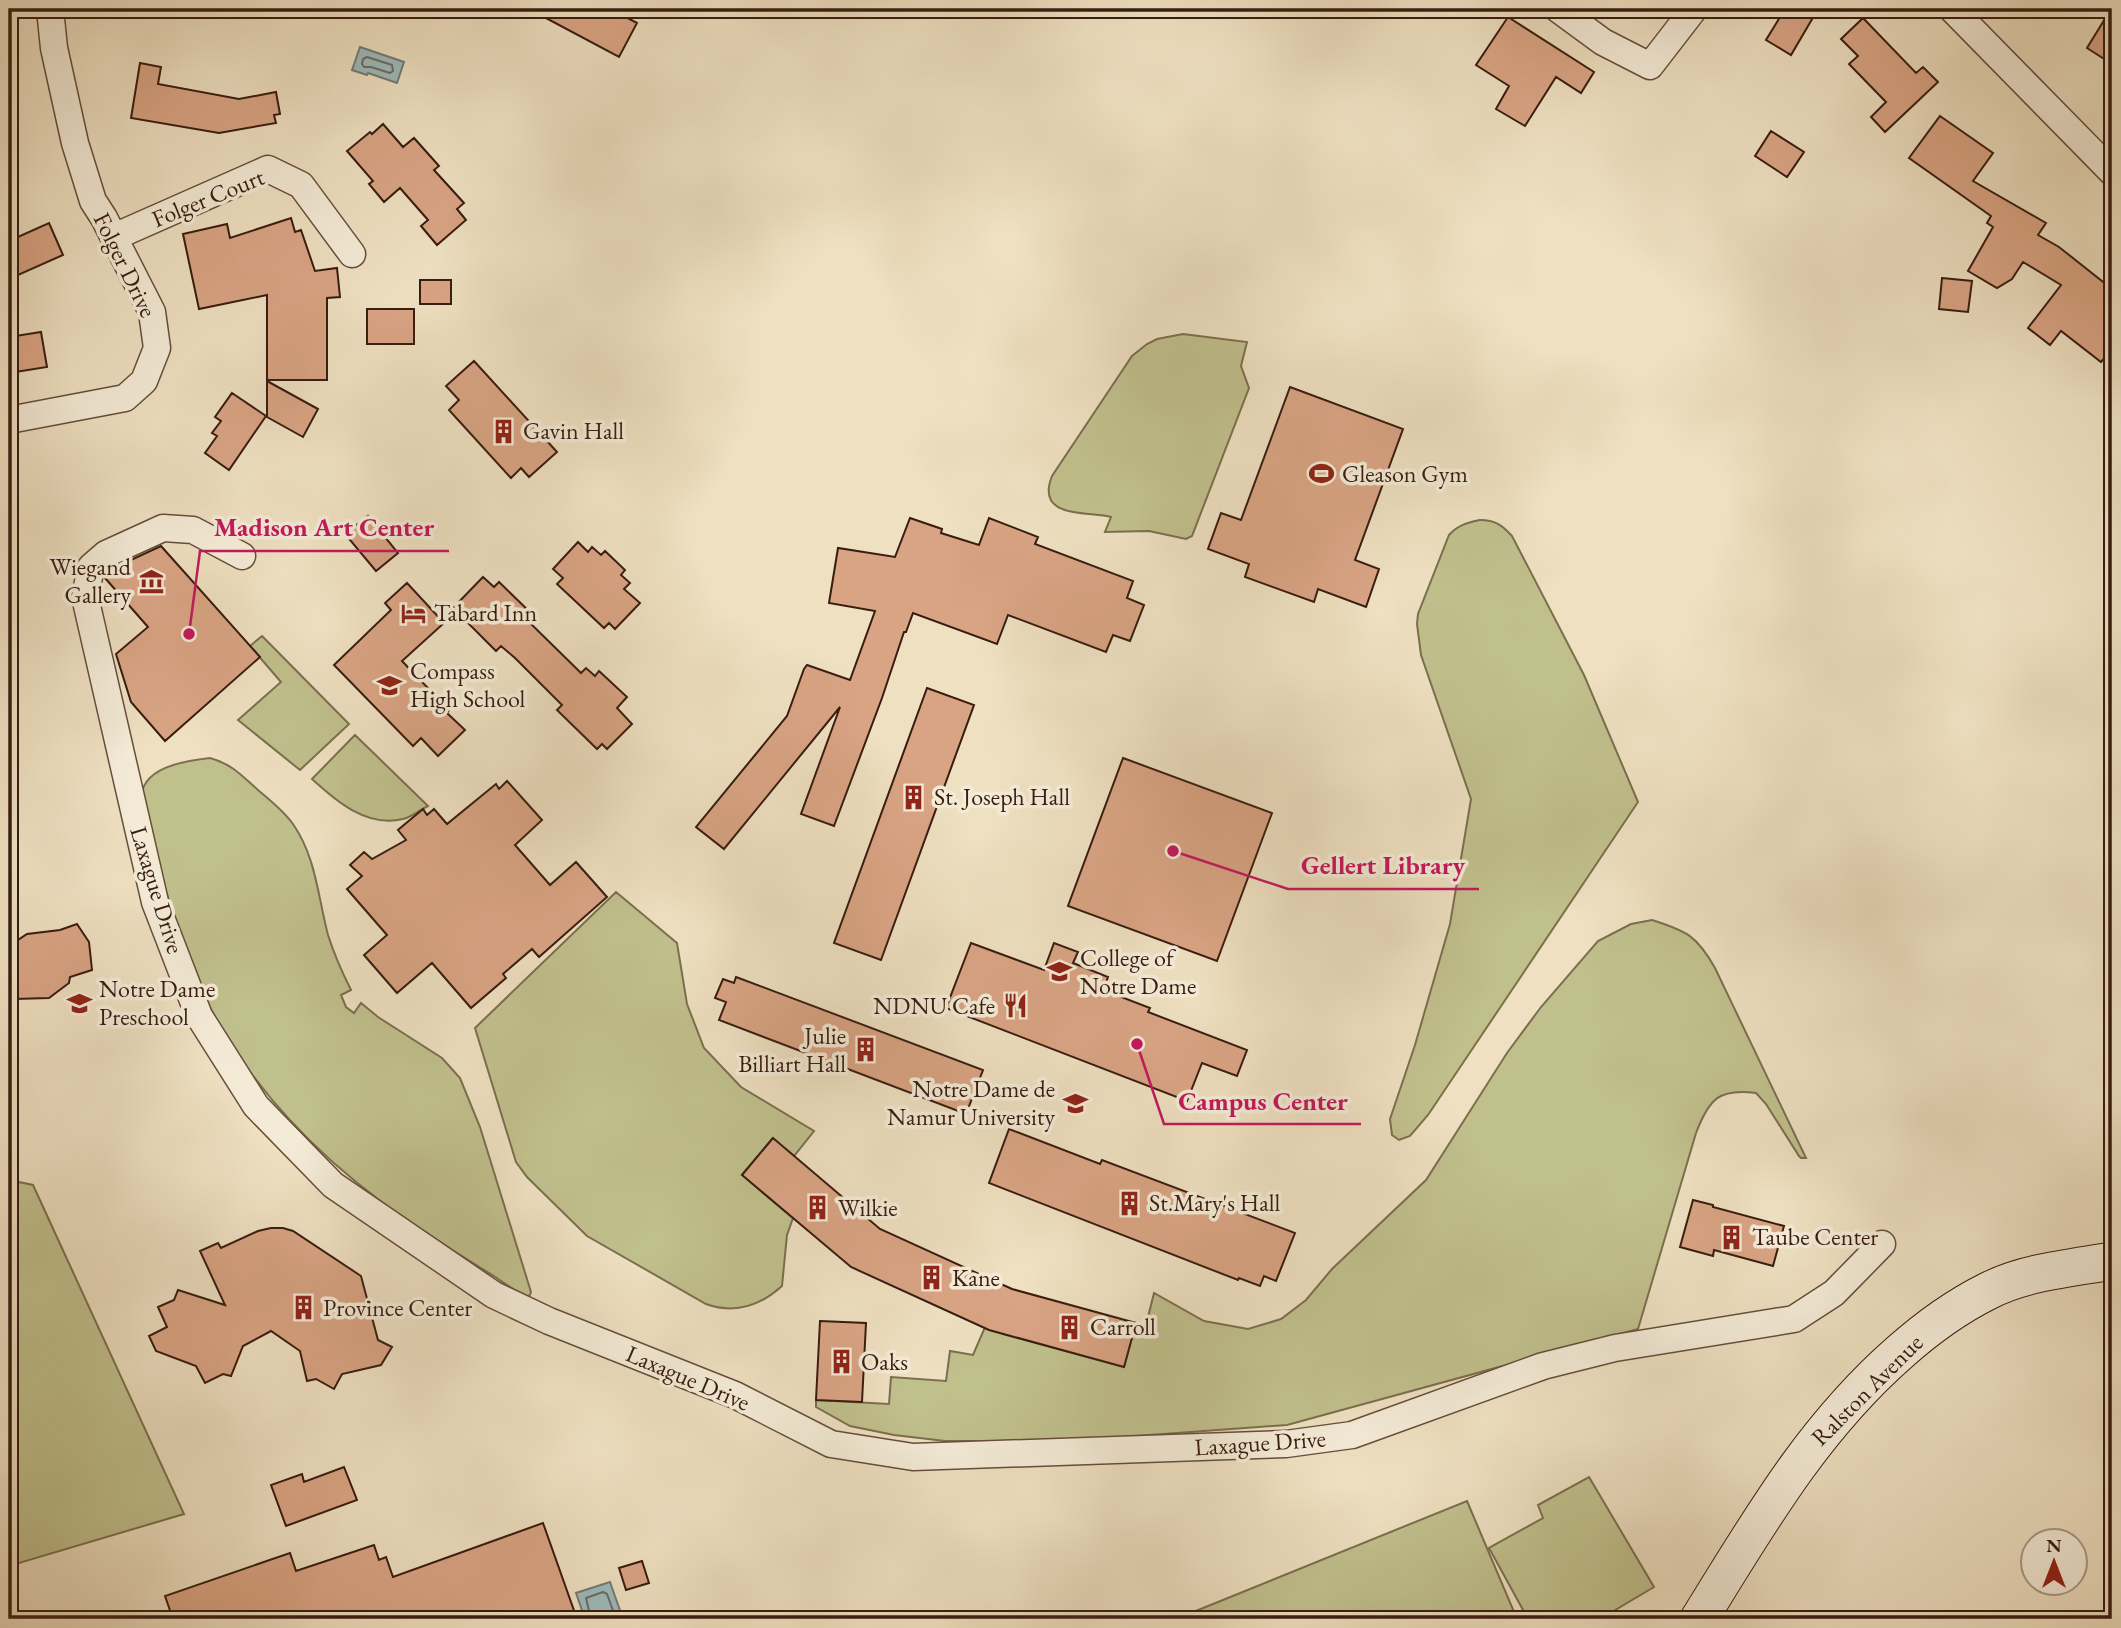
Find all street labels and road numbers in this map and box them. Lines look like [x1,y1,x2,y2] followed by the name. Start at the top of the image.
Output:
[147,161,269,234] street label: Folger Court
[87,207,164,322] street label: Folger Drive
[123,822,192,957] street label: Laxague Drive
[1804,1327,1929,1452] street label: Ralston Avenue
[622,1338,755,1418] street label: Laxague Drive
[1193,1422,1327,1463] street label: Laxague Drive

